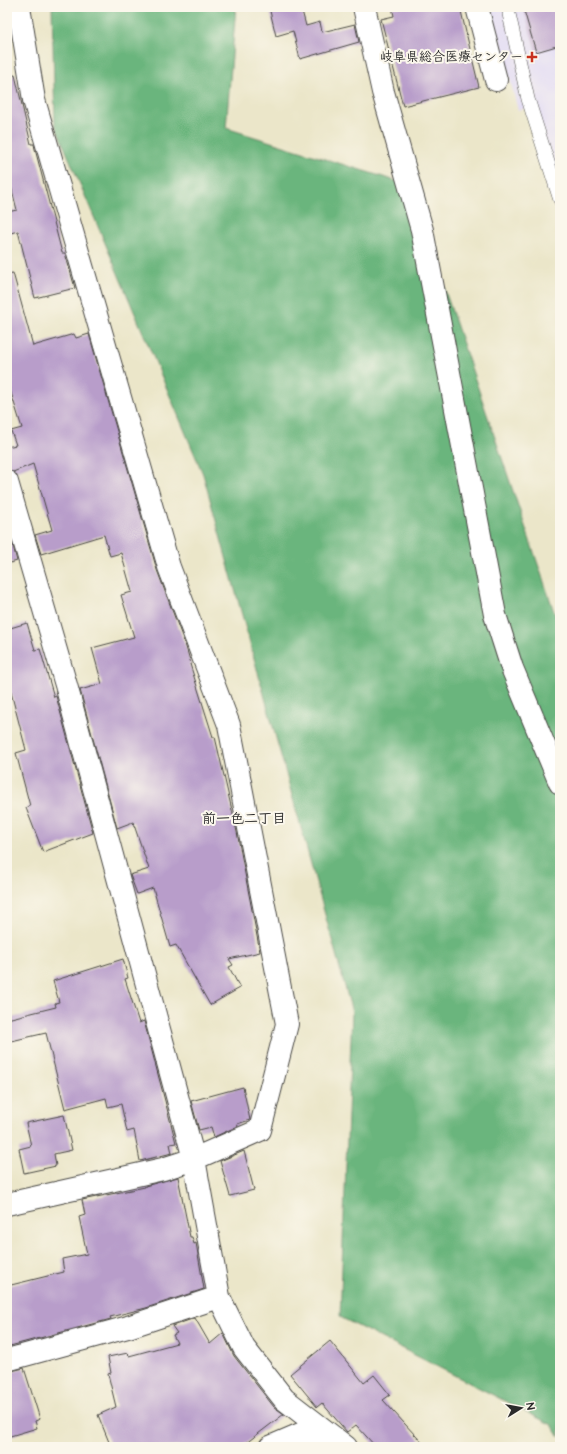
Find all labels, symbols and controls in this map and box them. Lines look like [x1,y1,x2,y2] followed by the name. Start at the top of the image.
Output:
[380,48,523,66] place label: 岐阜県総合医療センター
[526,51,538,63] marker: 岐阜県総合医療センター
[202,809,286,829] district label: 前一色二丁目
[501,1388,541,1428] north arrow
[522,1401,538,1411] text: N

